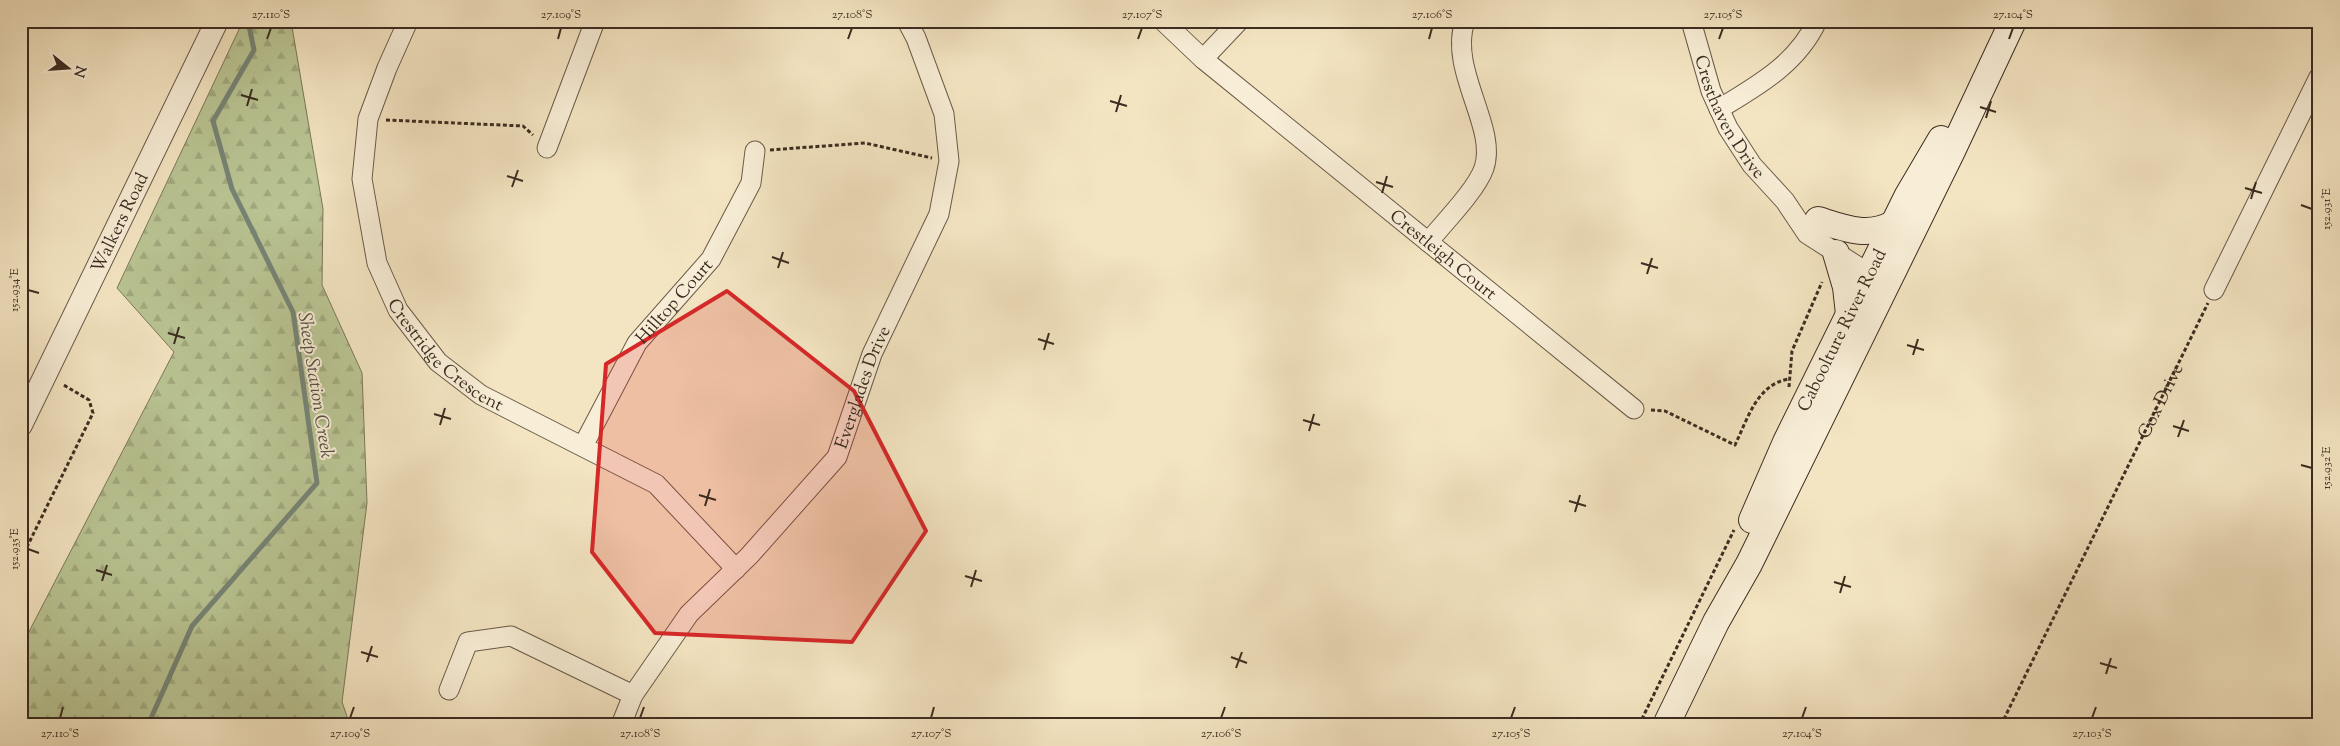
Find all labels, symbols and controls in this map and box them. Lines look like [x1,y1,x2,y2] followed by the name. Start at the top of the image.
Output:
[252,6,290,24] text: 27.110°S
[541,6,581,24] text: 27.109°S
[832,6,872,24] text: 27.108°S
[1122,6,1162,24] text: 27.107°S
[1412,6,1452,24] text: 27.106°S
[1704,6,1742,24] text: 27.105°S
[1993,6,2033,24] text: 27.104°S
[42,42,92,92] north arrow
[1686,52,1770,186] street label: Cresthaven Drive
[67,63,90,79] text: N
[86,169,156,278] street label: Walkers Road
[2318,187,2336,230] text: 152.931°E
[1383,204,1501,307] street label: Crestleigh Court
[1792,245,1894,417] street label: Caboolture River Road
[631,254,720,351] street label: Hilltop Court
[6,267,24,312] text: 152.934°E
[380,295,507,419] street label: Crestridge Crescent
[290,310,339,461] water label: Sheep Station Creek
[830,322,899,453] street label: Everglades Drive
[2132,360,2191,444] street label: Cox Drive
[2318,446,2336,490] text: 152.932°E
[6,527,24,570] text: 152.935°E
[41,725,79,743] text: 27.110°S
[330,725,370,743] text: 27.109°S
[620,725,660,743] text: 27.108°S
[911,725,951,743] text: 27.107°S
[1201,725,1241,743] text: 27.106°S
[1492,725,1530,743] text: 27.105°S
[1782,725,1822,743] text: 27.104°S
[2072,725,2112,743] text: 27.103°S

